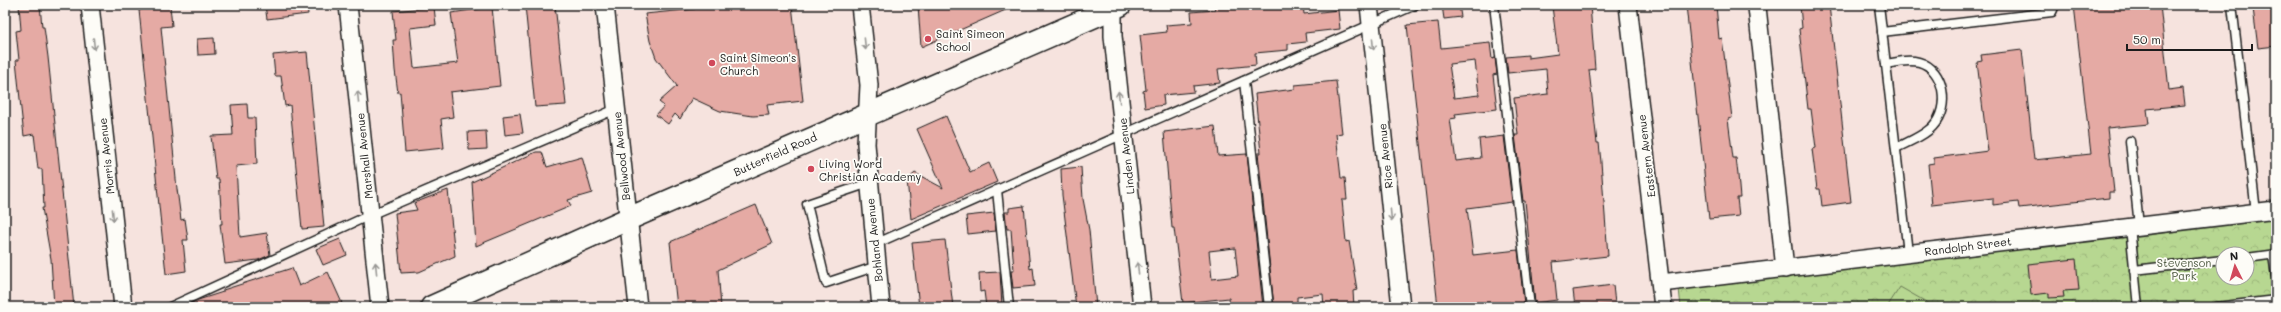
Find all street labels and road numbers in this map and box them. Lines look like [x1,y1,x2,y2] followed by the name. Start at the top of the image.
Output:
[609,111,633,201] street label: Bellwood Avenue
[352,112,376,200] street label: Marshall Avenue
[1633,114,1659,198] street label: Eastern Avenue
[95,117,117,195] street label: Morris Avenue
[1115,117,1137,195] street label: Linden Avenue
[1374,123,1396,189] street label: Rice Avenue
[731,129,819,179] street label: Butterfield Road
[862,197,886,282] street label: Bohland Avenue
[1924,233,2013,259] street label: Randolph Street

